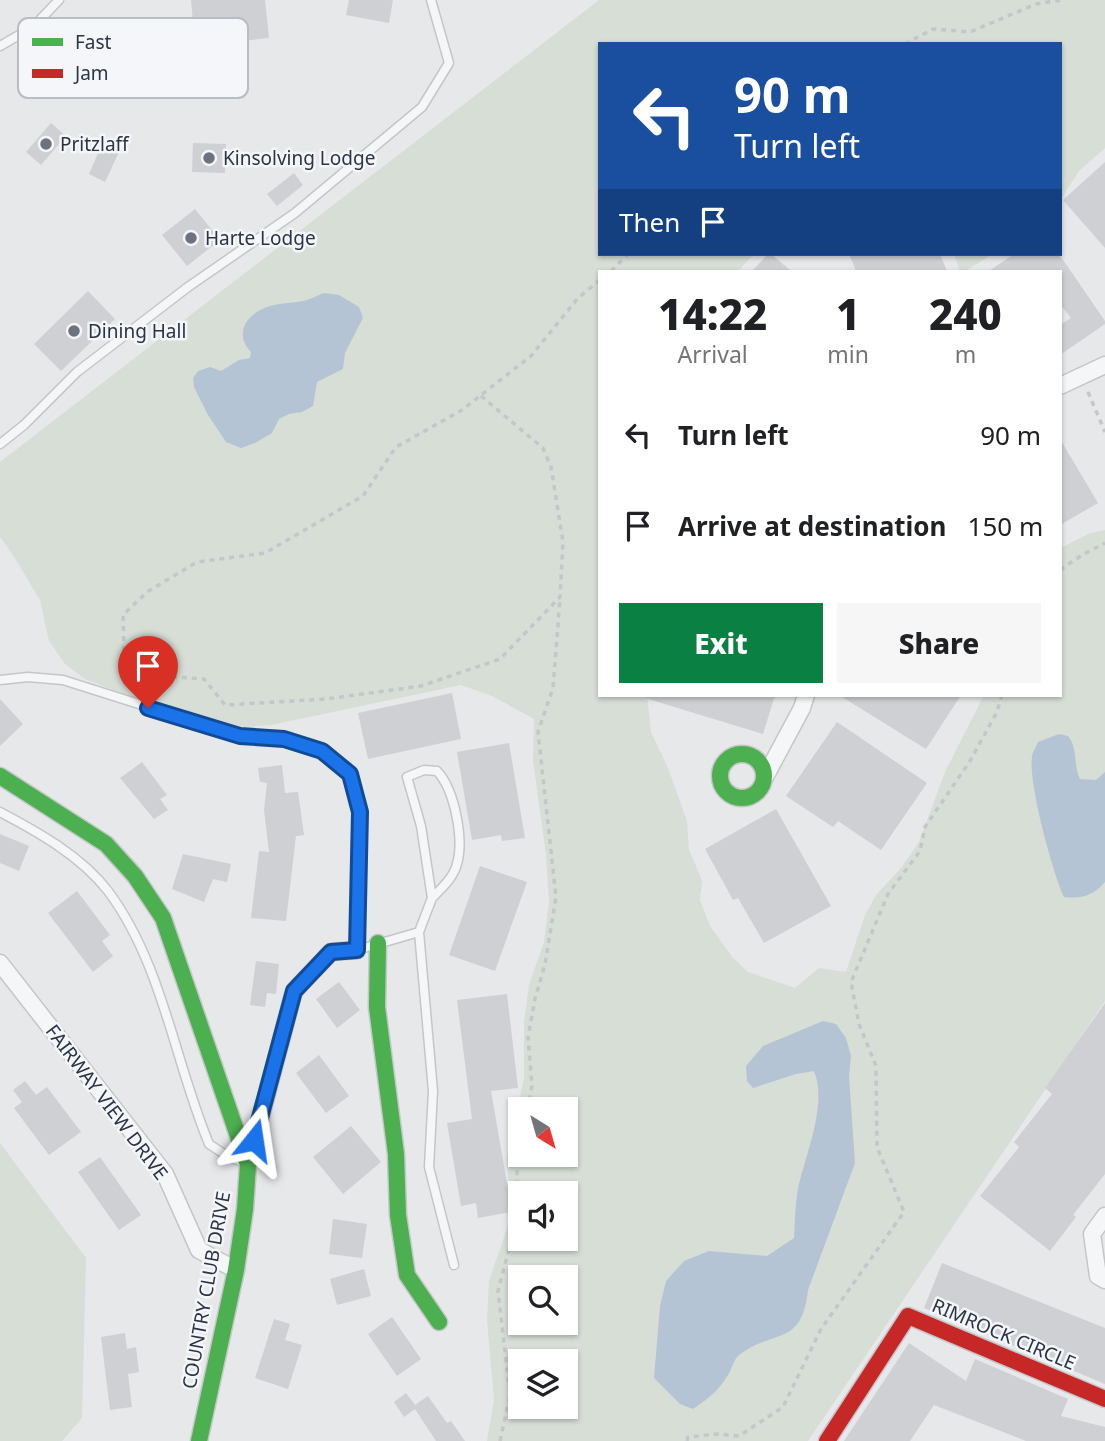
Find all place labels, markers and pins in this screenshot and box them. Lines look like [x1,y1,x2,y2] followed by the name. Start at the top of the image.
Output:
[60,131,130,157] place label: Pritzlaff
[38,136,54,152] marker: Pritzlaff
[223,145,375,171] place label: Kinsolving Lodge
[201,150,217,166] marker: Kinsolving Lodge
[205,225,316,251] place label: Harte Lodge
[183,230,199,246] marker: Harte Lodge
[88,318,186,344] place label: Dining Hall
[66,323,82,339] marker: Dining Hall
[118,636,178,708] pin

